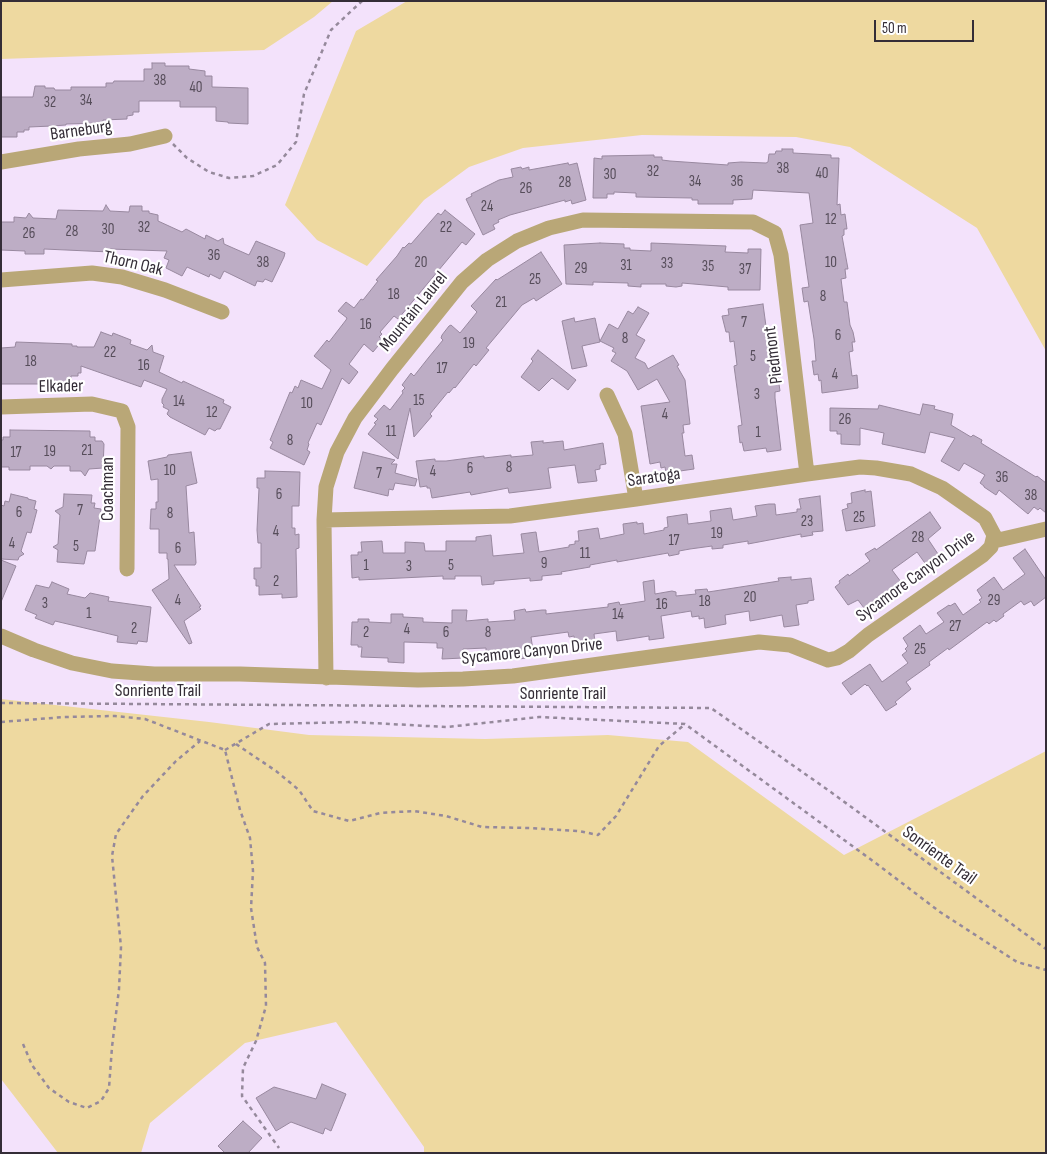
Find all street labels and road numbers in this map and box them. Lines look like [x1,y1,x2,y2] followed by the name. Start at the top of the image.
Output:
[49,116,113,146] street label: Barneburg
[101,247,165,281] street label: Thorn Oak
[375,268,453,356] street label: Mountain Laurel
[760,325,788,385] street label: Piedmont
[39,376,83,398] street label: Elkader
[97,457,119,521] street label: Coachman
[626,464,682,492] street label: Saratoga
[852,527,980,627] street label: Sycamore Canyon Drive
[460,634,604,670] street label: Sycamore Canyon Drive
[115,680,201,702] street label: Sonriente Trail
[520,683,606,705] street label: Sonriente Trail
[898,822,980,890] street label: Sonriente Trail

